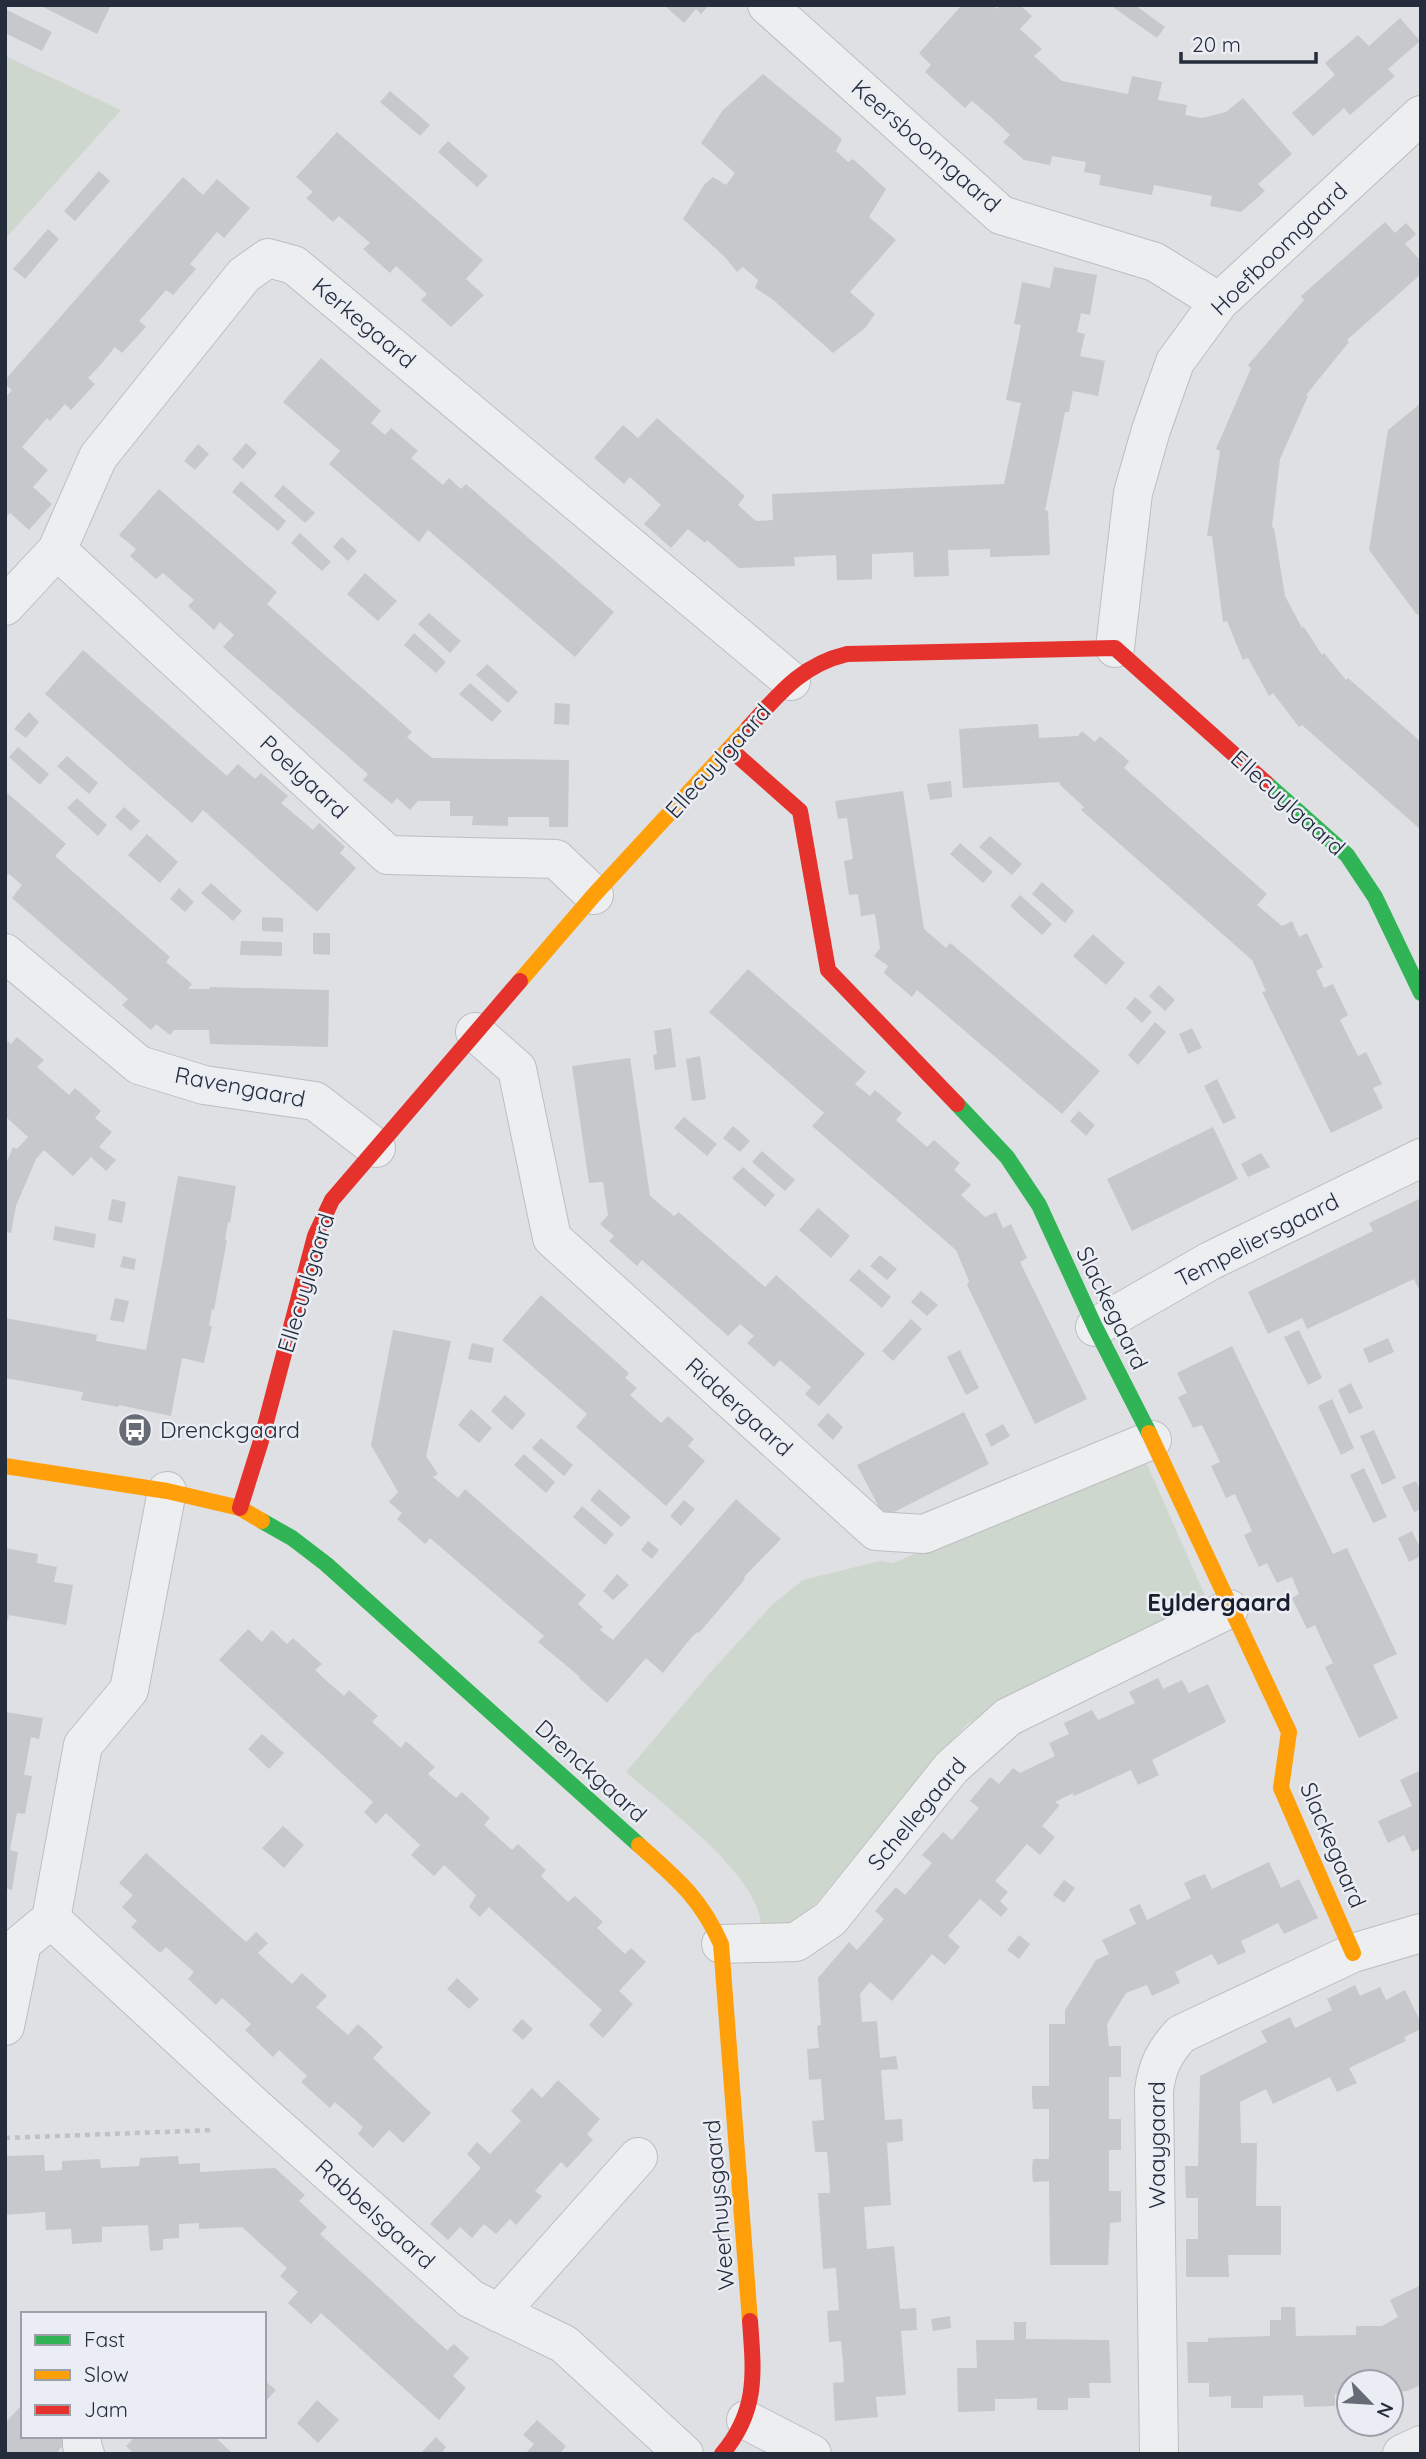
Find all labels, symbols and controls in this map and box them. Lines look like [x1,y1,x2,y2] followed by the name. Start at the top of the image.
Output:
[1181,21,1316,65] scale bar
[1192,31,1241,57] text: 20 m
[846,73,1007,218] street label: Keersboomgaard
[1204,176,1353,321] street label: Hoefboomgaard
[307,271,422,374] street label: Kerkegaard
[659,697,777,824] street label: Ellecuylgaard
[254,728,354,825] street label: Poelgaard
[1225,744,1352,862] street label: Ellecuylgaard
[172,1060,308,1113] street label: Ravengaard
[1170,1186,1343,1293] street label: Tempeliersgaard
[271,1210,340,1356] street label: Ellecuylgaard
[1070,1241,1155,1374] street label: Slackegaard
[680,1351,799,1462] street label: Riddergaard
[116,1411,154,1449] bus stop icon: Drenckgaard
[160,1415,300,1444] place label: Drenckgaard
[1147,1587,1291,1617] district label: Eyldergaard
[530,1713,653,1828] street label: Drenckgaard
[861,1751,972,1876] street label: Schellegaard
[1294,1778,1373,1912] street label: Slackegaard
[1142,2081,1171,2209] street label: Waaygaard
[697,2119,740,2292] street label: Weerhuysgaard
[310,2152,441,2275] street label: Rabbelsgaard
[21,2312,266,2438] legend
[84,2326,125,2352] text: Fast
[84,2361,129,2387] text: Slow
[1335,2368,1405,2438] north arrow
[84,2396,128,2422] text: Jam
[1372,2399,1399,2422] text: N

